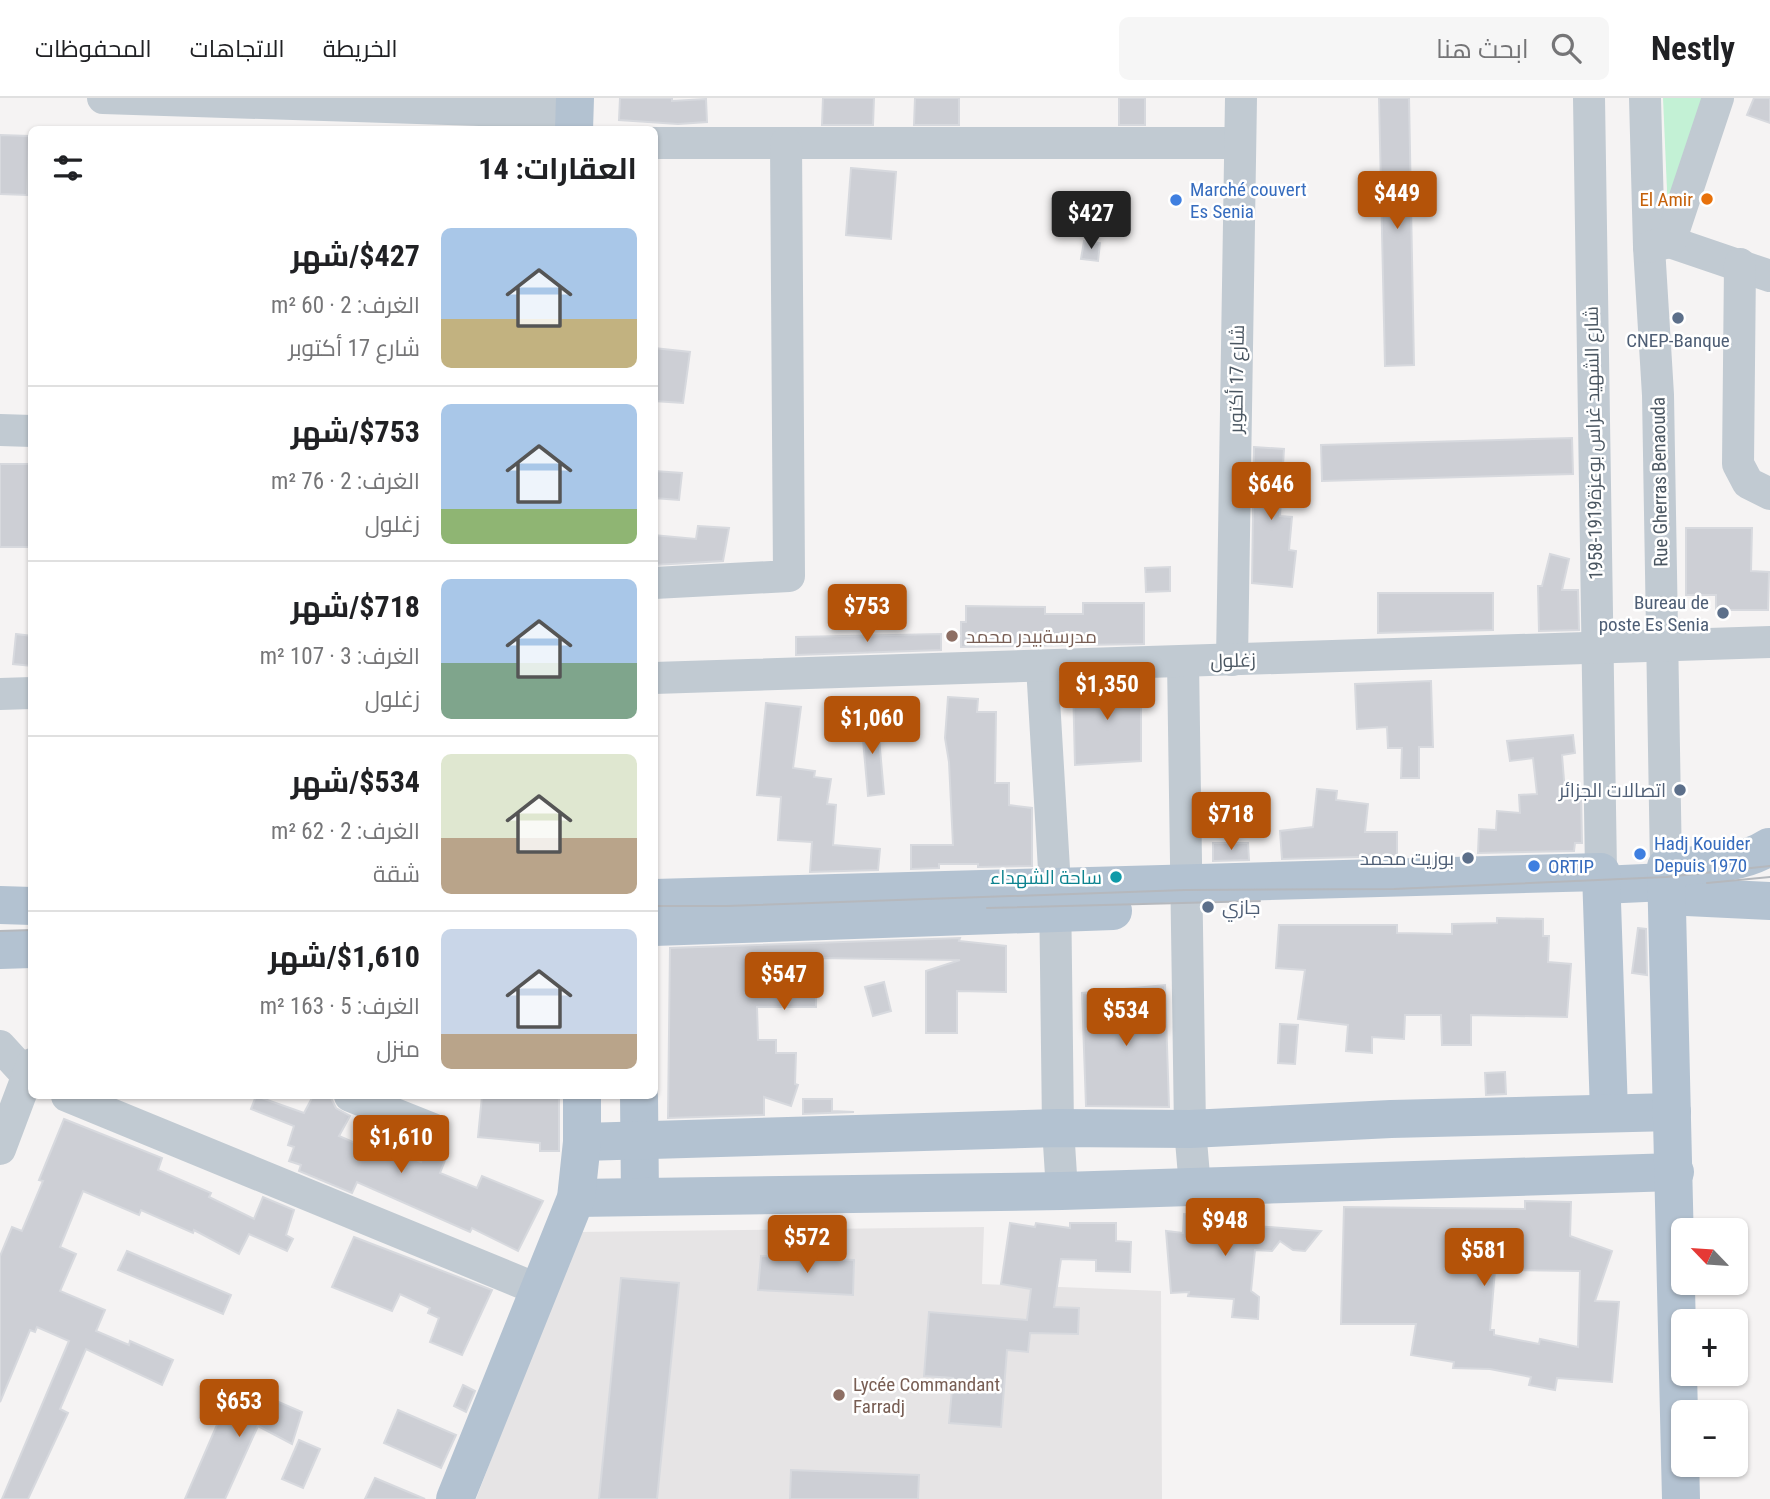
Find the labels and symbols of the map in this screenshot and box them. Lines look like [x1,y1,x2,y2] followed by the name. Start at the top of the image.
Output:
[1356,172,1438,231] pin: $449
[1190,178,1307,223] place label: Marché couvert Es Senia
[1639,188,1693,211] place label: El Amir
[1699,191,1715,207] marker: El Amir
[1050,192,1132,251] pin: $427
[1168,192,1184,208] marker: Marché couvert Es Senia
[1580,306,1609,580] street label: شارع الشهيد غراس بوعزة1919-1958
[1670,310,1686,326] marker: CNEP-Banque
[1224,325,1251,435] street label: شارع 17 أكتوبر
[1626,329,1730,352] place label: CNEP-Banque
[1647,397,1672,567] street label: Rue Gherras Benaouda
[1230,462,1312,522] pin: $646
[826,584,908,644] pin: $753
[1599,591,1709,636] place label: Bureau de poste Es Senia
[1715,605,1731,621] marker: Bureau de poste Es Senia
[966,625,1097,648] place label: مدرسةبيدر محمد
[944,628,960,644] marker: مدرسةبيدر محمد
[1210,648,1256,673] street label: زغلول
[1050,662,1164,722] pin: $1,350
[815,696,929,756] pin: $1,060
[1558,779,1666,802] place label: اتصالات الجزائر
[1672,782,1688,798] marker: اتصالات الجزائر
[1190,792,1272,852] pin: $718
[1654,832,1750,877] place label: Hadj Kouider Depuis 1970
[1632,846,1648,862] marker: Hadj Kouider Depuis 1970
[1360,847,1454,870] place label: بوزيت محمد
[1460,850,1476,866] marker: بوزيت محمد
[1548,855,1594,878] place label: ORTIP
[1526,858,1542,874] marker: ORTIP
[990,866,1102,889] place label: ساحة الشهداء
[1108,869,1124,885] marker: ساحة الشهداء
[1222,896,1260,922] place label: جازي
[1200,899,1216,915] marker: جازي
[743,953,825,1012] pin: $547
[1085,988,1167,1048] pin: $534
[344,1116,458,1175] pin: $1,610
[1184,1198,1266,1258] pin: $948
[766,1216,848,1275] pin: $572
[1671,1218,1748,1295] north arrow
[1443,1228,1525,1288] pin: $581
[853,1373,1000,1418] place label: Lycée Commandant Farradj
[198,1380,280,1439] pin: $653
[831,1387,847,1403] marker: Lycée Commandant Farradj

